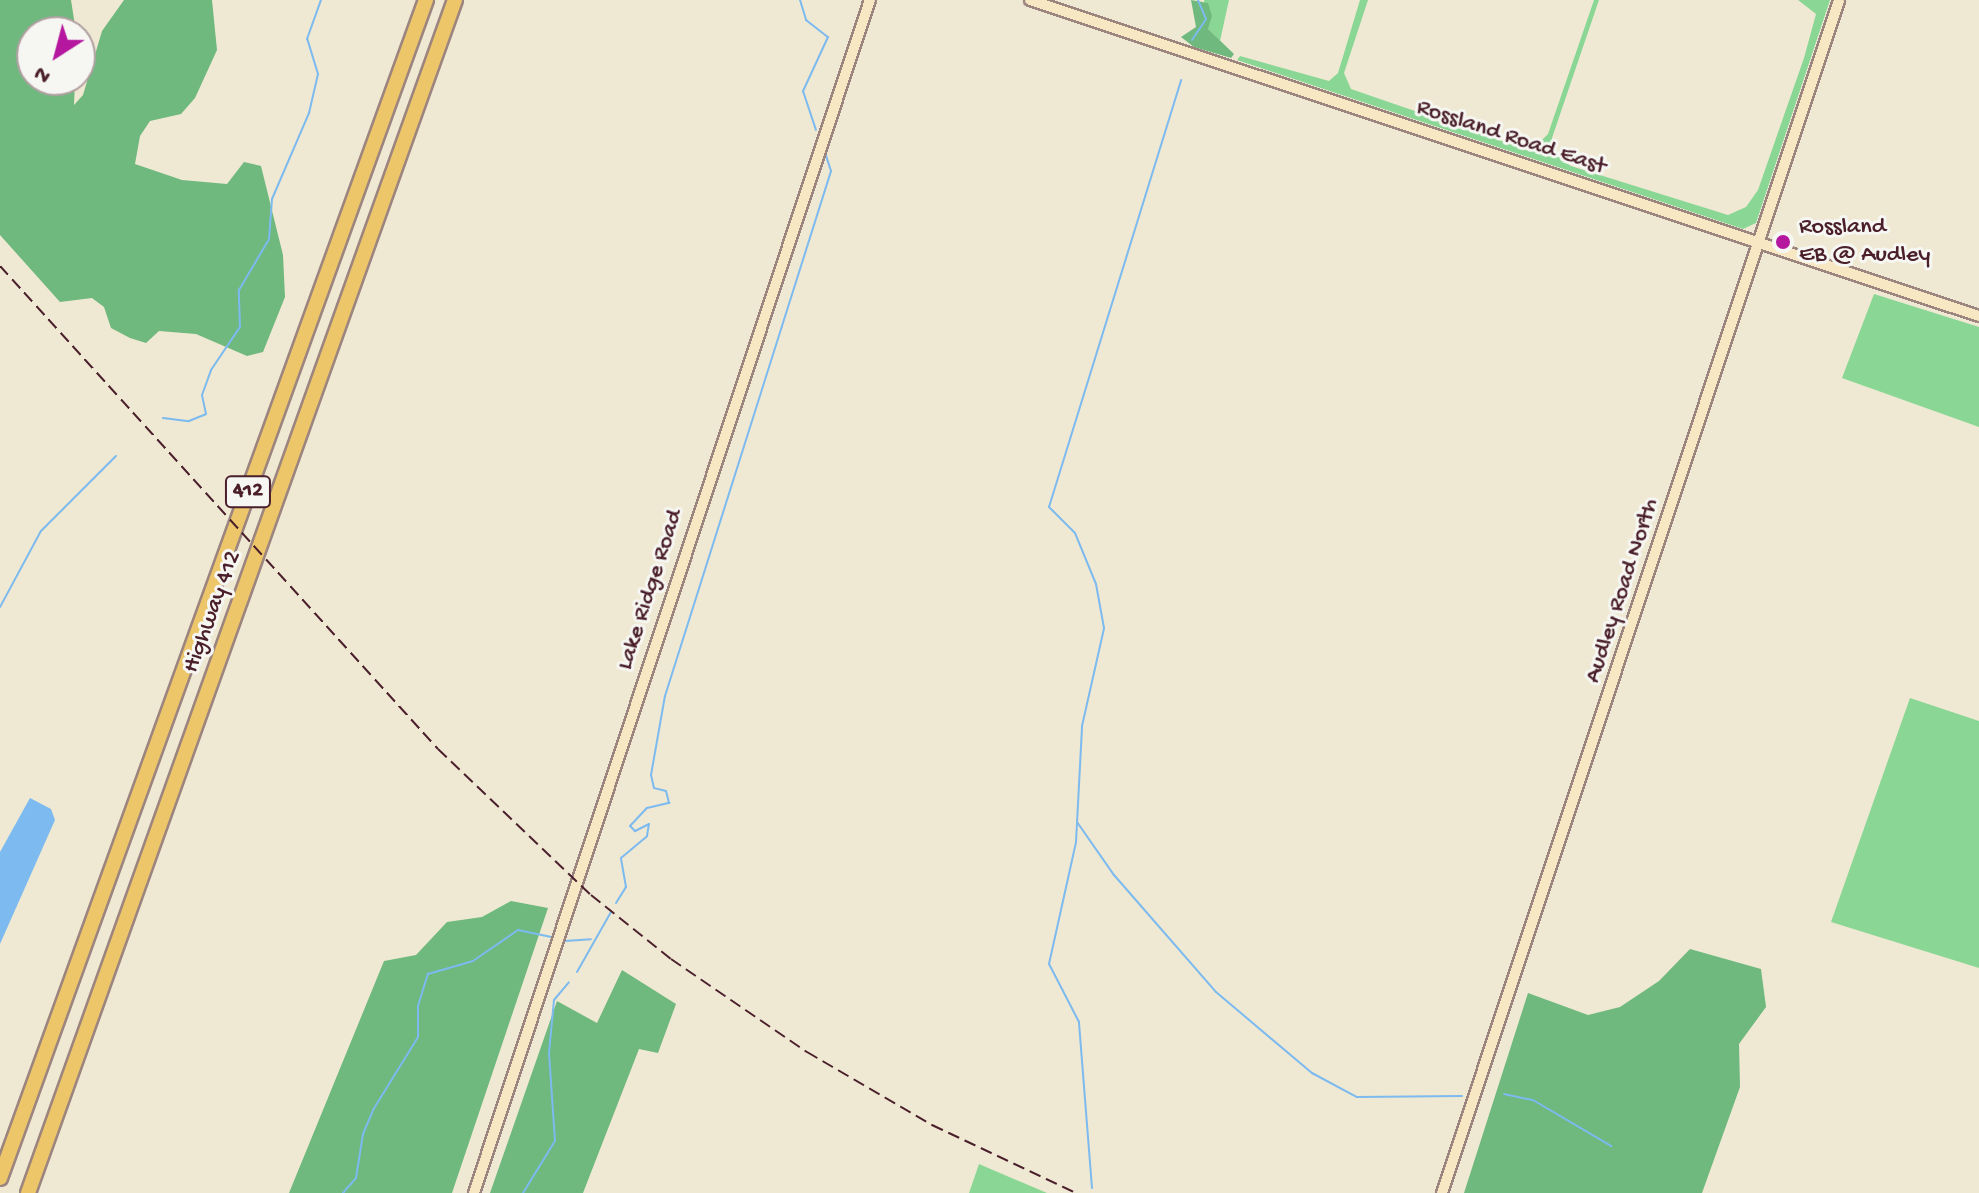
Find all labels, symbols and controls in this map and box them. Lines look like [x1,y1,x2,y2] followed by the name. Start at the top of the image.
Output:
[16,16,96,96] north arrow
[30,59,57,89] text: N
[1413,94,1609,182] street label: Rossland Road East
[1799,214,1930,270] place label: Rossland EB @ Audley
[1774,233,1792,251] marker: Rossland EB @ Audley
[224,474,272,510] road number: 412
[1580,495,1666,687] street label: Audley Road North
[612,506,690,674] street label: Lake Ridge Road
[178,547,248,677] street label: Highway 412

